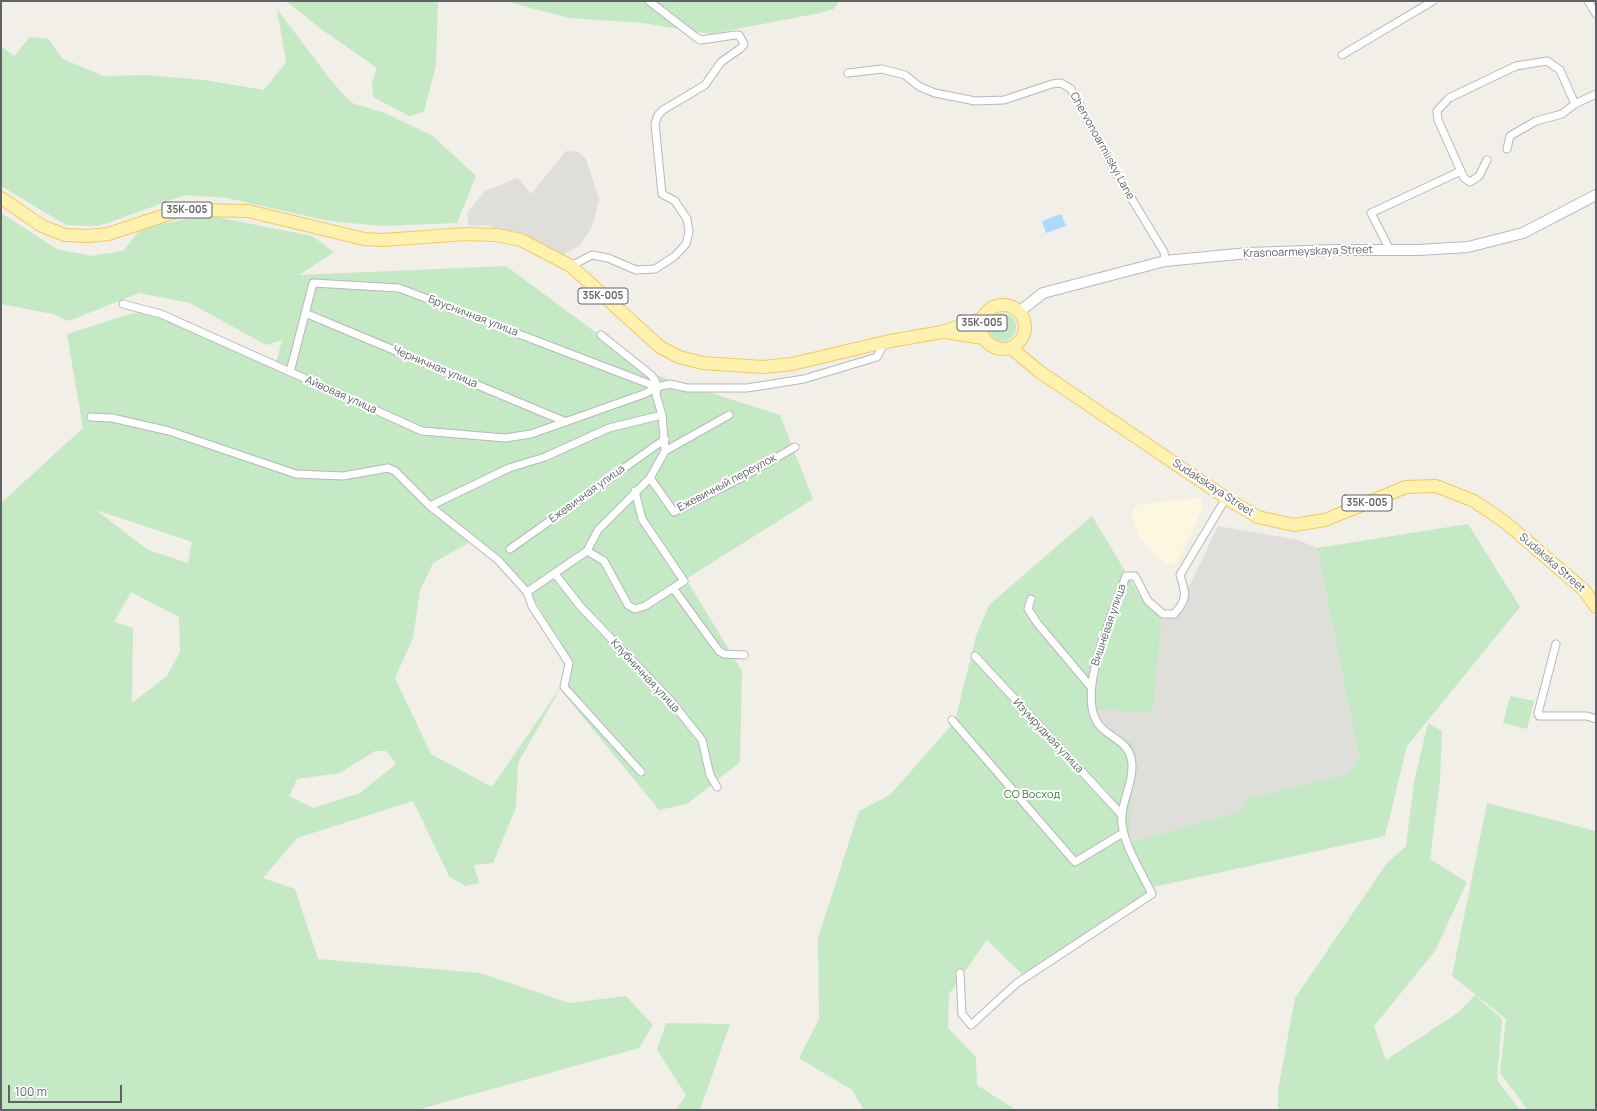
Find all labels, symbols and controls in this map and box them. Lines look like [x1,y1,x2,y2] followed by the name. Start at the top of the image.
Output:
[1067,90,1137,202] street label: Chervonoarmiiskyi Lane
[162,202,212,218] road number: 35К-005
[1243,243,1373,261] street label: Krasnoarmeyskaya Street
[578,288,628,304] road number: 35К-005
[426,293,520,339] street label: Брусничная улица
[957,315,1007,331] road number: 35К-005
[391,343,479,391] street label: Черничная улица
[303,373,379,417] street label: Айвовая улица
[675,451,779,515] street label: Ежевичный переулок
[1170,457,1256,519] street label: Sudakskaya Street
[547,462,627,526] street label: Ежевичная улица
[1342,495,1392,511] road number: 35К-005
[1516,531,1588,595] street label: Sudakska Street
[1089,582,1129,668] street label: Вишнёвая улица
[608,637,682,715] street label: Клубничная улица
[1010,696,1086,776] street label: Изумрудная улица
[1004,788,1060,802] park label: СО Восход
[10,1077,124,1103] scale bar
[15,1083,47,1100] text: 100 m

